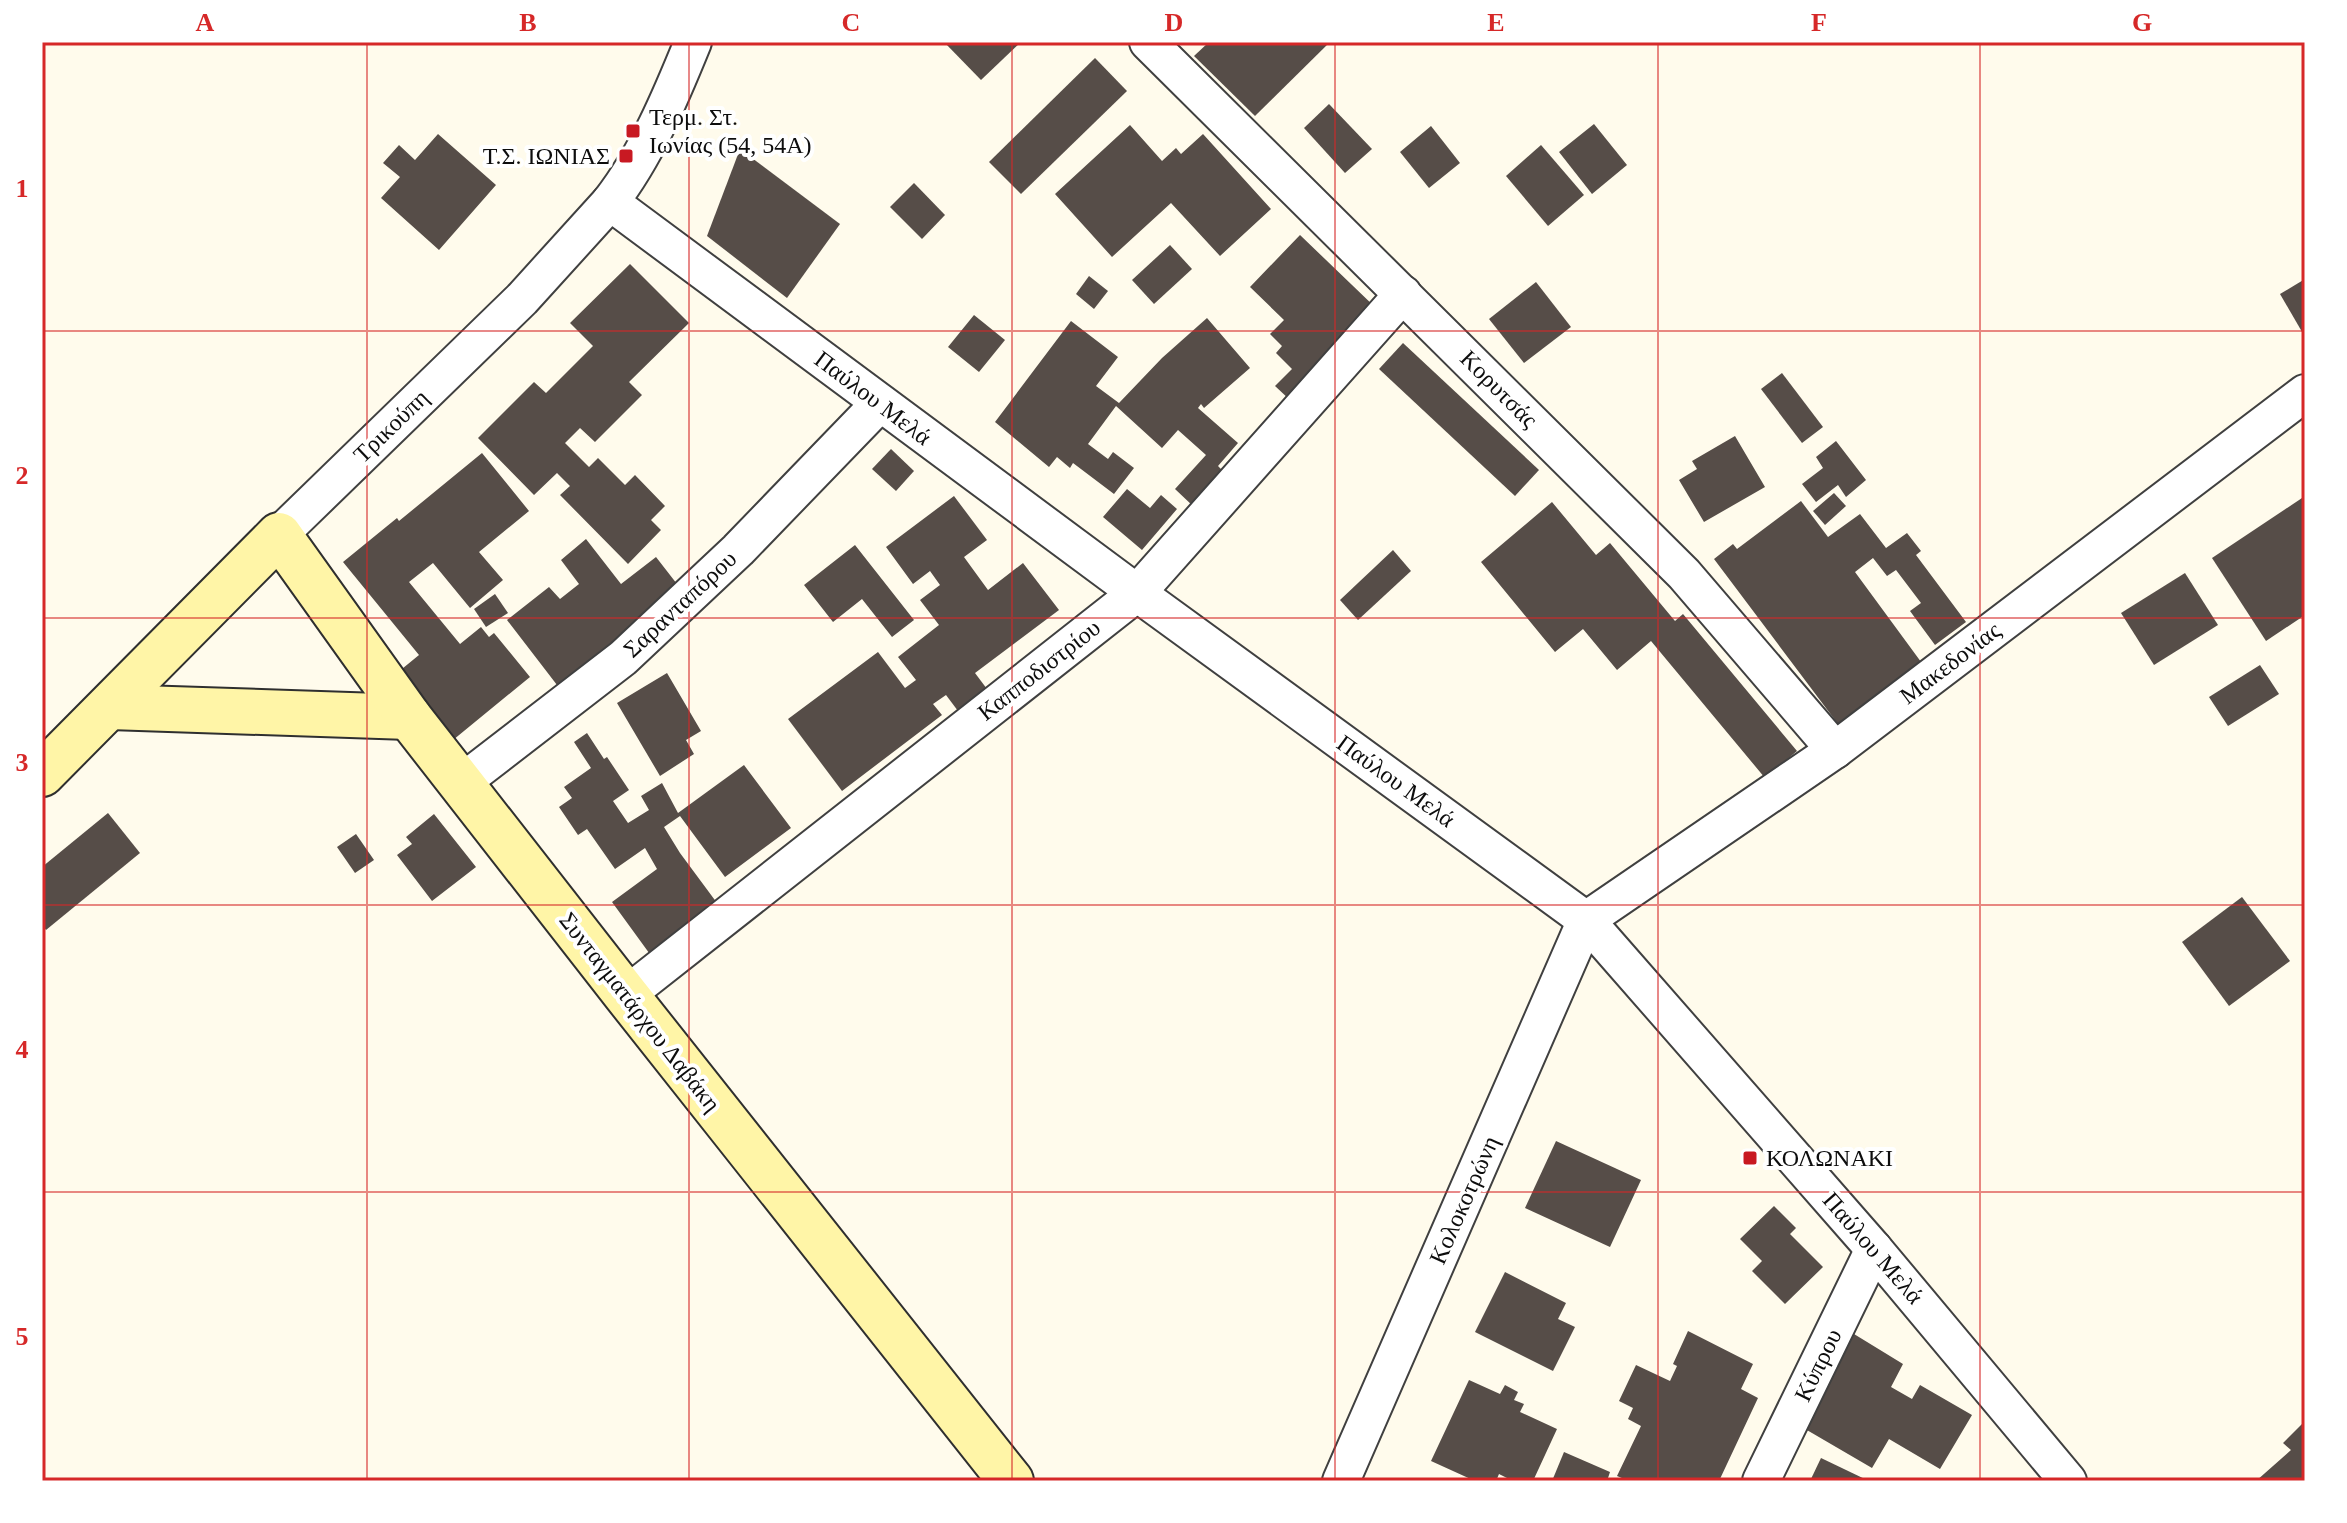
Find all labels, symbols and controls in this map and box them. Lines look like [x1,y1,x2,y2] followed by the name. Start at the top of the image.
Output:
[196,8,215,37] text: A
[519,8,537,37] text: B
[842,8,860,37] text: C
[1165,8,1183,37] text: D
[1487,8,1505,37] text: E
[1811,8,1827,37] text: F
[2132,8,2152,37] text: G
[649,104,812,158] place label: Τερμ. Στ. Ιωνίας (54, 54Α)
[624,122,642,140] marker: Τερμ. Στ. Ιωνίας (54, 54Α)
[483,143,610,169] place label: Τ.Σ. ΙΩΝΙΑΣ
[617,147,635,165] marker: Τ.Σ. ΙΩΝΙΑΣ
[16,174,29,203] text: 1
[1455,345,1543,433] street label: Κορυτσάς
[810,346,937,450] street label: Παύλου Μελά
[348,384,434,468] street label: Τρικούπη
[16,461,29,490] text: 2
[618,545,742,663] street label: Σαρανταπόρου
[973,614,1105,726] street label: Καπποδιστρίου
[1895,617,2006,709] street label: Μακεδονίας
[1332,730,1460,833] street label: Παύλου Μελά
[16,748,29,777] text: 3
[554,907,726,1117] street label: Συνταγματάρχου Δαβάκη
[16,1035,29,1064] text: 4
[1424,1132,1504,1268] street label: Κολοκοτρώνη
[1766,1145,1893,1171] place label: ΚΟΛΩΝΑΚΙ
[1741,1149,1759,1167] marker: ΚΟΛΩΝΑΚΙ
[1818,1187,1929,1309] street label: Παύλου Μελά
[16,1322,29,1351] text: 5
[1789,1325,1847,1405] street label: Κύπρου

